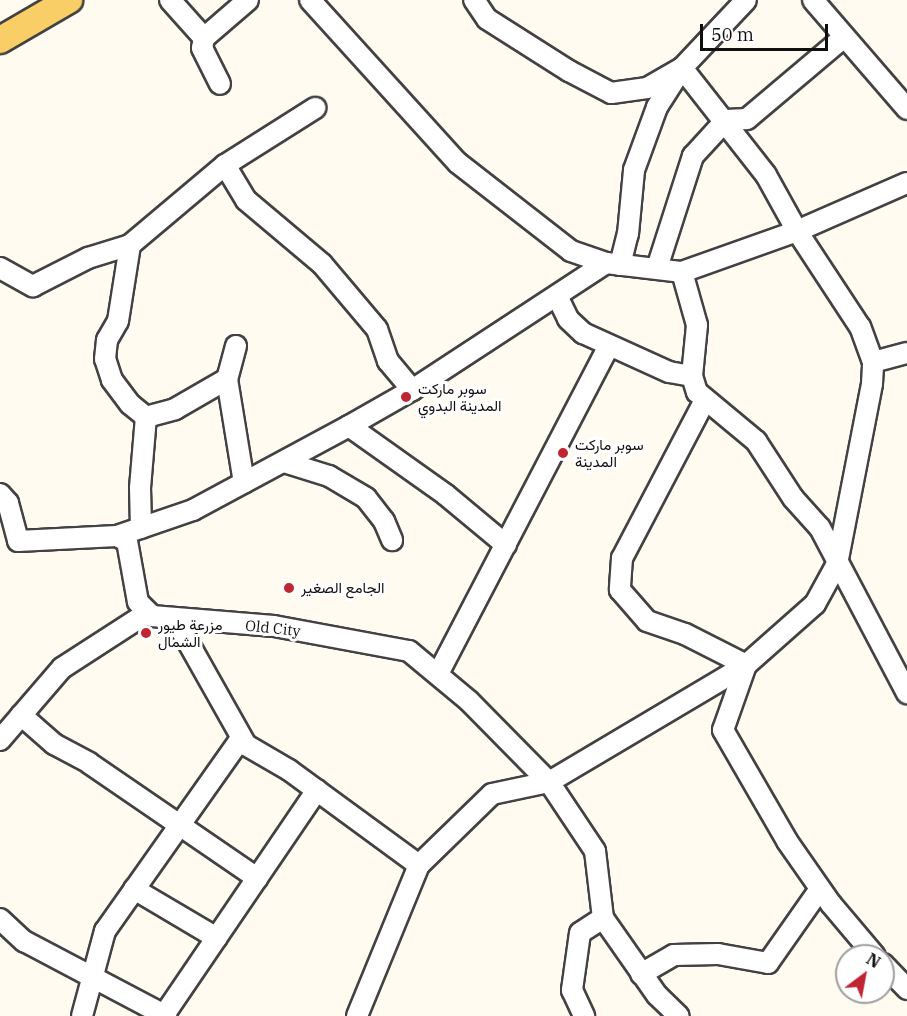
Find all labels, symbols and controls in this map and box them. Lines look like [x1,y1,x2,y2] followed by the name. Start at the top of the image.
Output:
[703,12,830,50] scale bar
[711,23,754,46] text: 50 m
[418,379,502,414] place label: سوبر ماركت المدينة البدوي
[399,390,413,404] marker: سوبر ماركت المدينة البدوي
[575,435,643,470] place label: سوبر ماركت المدينة
[556,446,570,460] marker: سوبر ماركت المدينة
[301,579,384,597] place label: الجامع الصغير
[282,581,296,595] marker: الجامع الصغير
[158,615,222,650] place label: مزرعة طيور الشمال
[244,616,302,640] street label: Old City
[139,626,153,640] marker: مزرعة طيور الشمال
[835,944,895,1004] north arrow
[863,949,884,972] text: N

